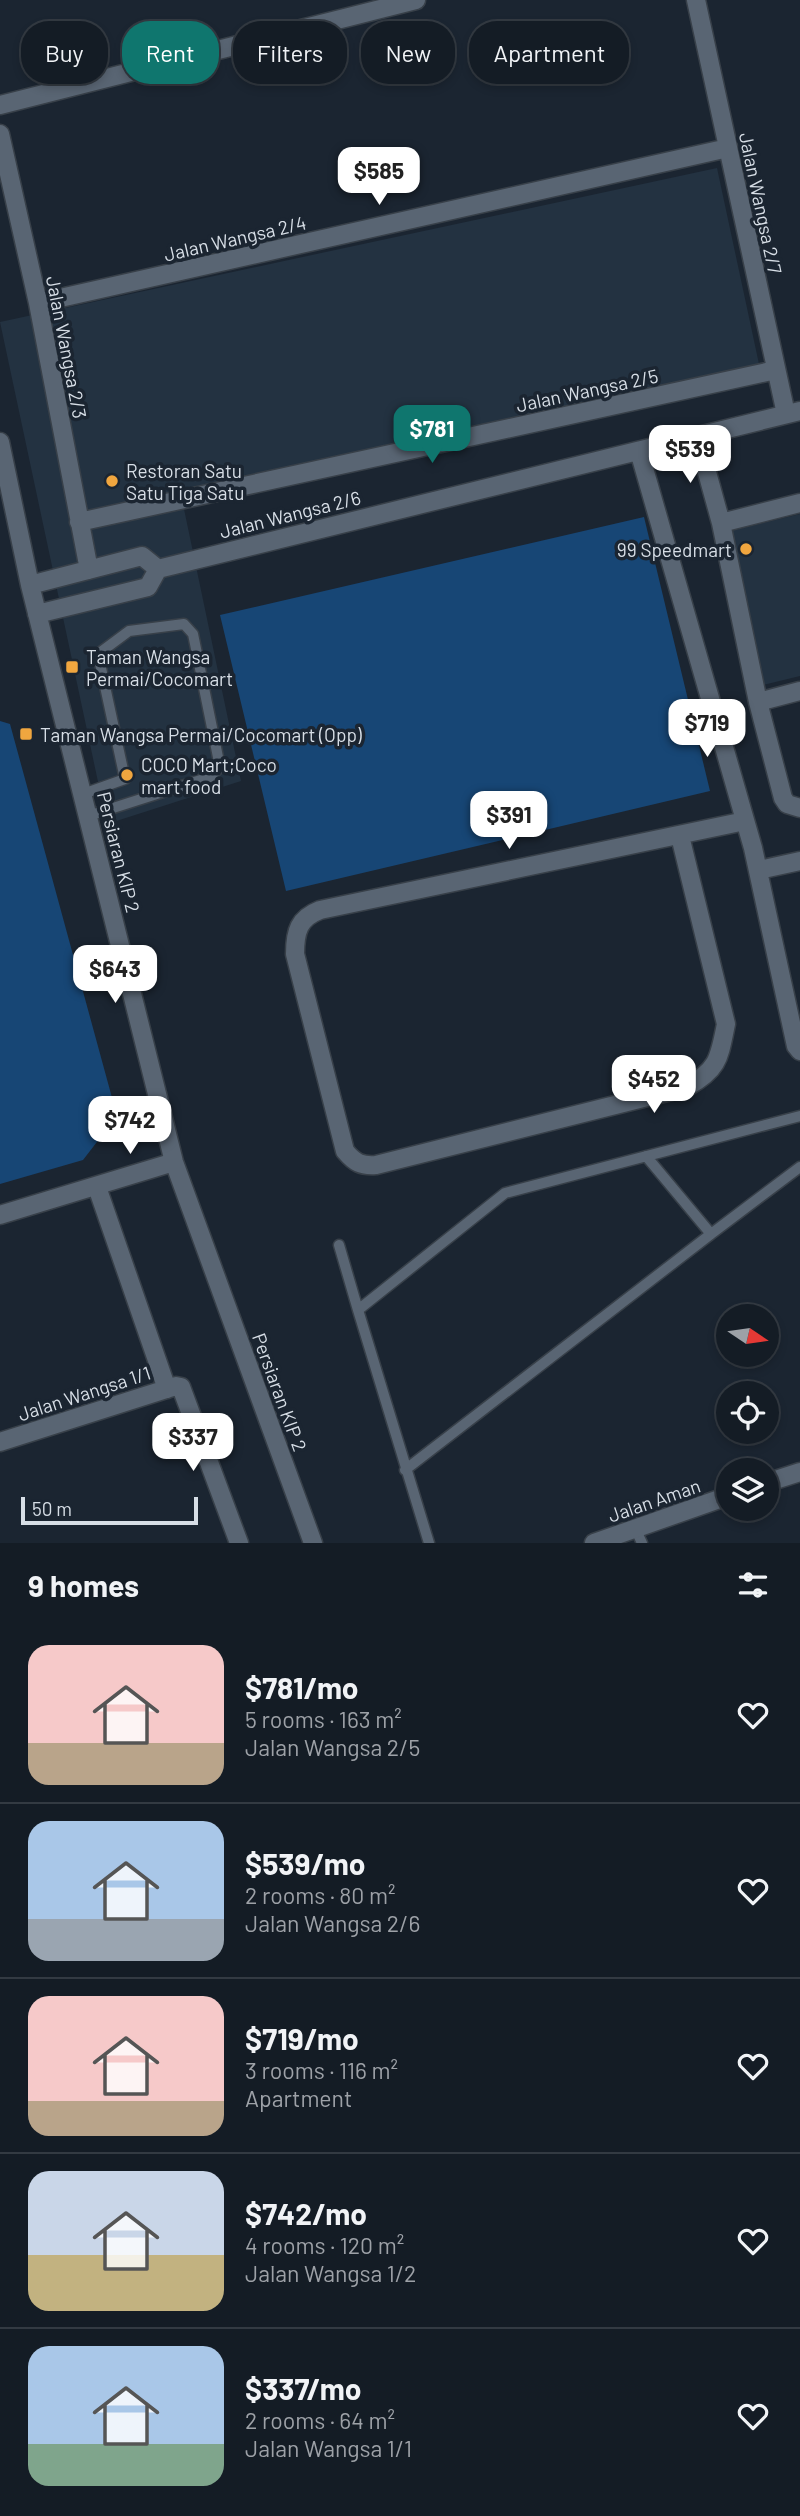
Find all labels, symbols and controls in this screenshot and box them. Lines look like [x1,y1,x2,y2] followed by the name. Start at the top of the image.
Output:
[21,21,108,84] chip: Buy
[122,21,219,84] chip: Rent
[233,21,347,84] chip: Filters
[361,21,455,84] chip: New
[469,21,629,84] chip: Apartment
[735,130,787,276] street label: Jalan Wangsa 2/7
[338,148,420,207] pin: $585
[354,156,404,184] text: $585
[162,210,308,266] street label: Jalan Wangsa 2/4
[42,274,92,420] street label: Jalan Wangsa 2/3
[514,364,660,416] street label: Jalan Wangsa 2/5
[391,406,473,465] pin: $781
[410,414,454,442] text: $781
[649,426,731,485] pin: $539
[665,434,715,462] text: $539
[126,459,244,504] place label: Restoran Satu Satu Tiga Satu
[104,473,120,489] marker: Restoran Satu Satu Tiga Satu
[217,485,363,543] street label: Jalan Wangsa 2/6
[617,538,732,561] place label: 99 Speedmart
[738,541,754,557] marker: 99 Speedmart
[86,645,233,690] place label: Taman Wangsa Permai/Cocomart
[64,659,80,675] marker: Taman Wangsa Permai/Cocomart
[666,700,748,759] pin: $719
[684,708,730,736] text: $719
[40,723,363,746] place label: Taman Wangsa Permai/Cocomart (Opp)
[18,726,34,742] marker: Taman Wangsa Permai/Cocomart (Opp)
[141,753,277,798] place label: COCO Mart;Coco mart food
[119,767,135,783] marker: COCO Mart;Coco mart food
[93,789,145,915] street label: Persiaran KIP 2
[468,792,550,851] pin: $391
[486,800,532,828] text: $391
[74,946,156,1005] pin: $643
[89,954,141,982] text: $643
[613,1056,695,1115] pin: $452
[628,1064,680,1092] text: $452
[89,1096,171,1156] pin: $742
[104,1105,156,1133] text: $742
[716,1304,779,1367] north arrow
[716,1304,779,1521] map controls
[248,1330,312,1454] street label: Persiaran KIP 2
[15,1361,153,1425] street label: Jalan Wangsa 1/1
[716,1381,779,1444] button: locate
[152,1414,234,1473] pin: $337
[168,1422,218,1450] text: $337
[716,1458,779,1521] button: layers
[605,1473,703,1527] street label: Jalan Aman
[21,1494,198,1526] scale bar
[32,1497,72,1520] text: 50 m
[734,1566,772,1604] icon: filters
[28,1567,139,1603] text: 9 homes
[245,1669,359,1705] text: $781/mo
[84,1673,168,1757] icon: home
[734,1696,772,1734] icon: heart
[245,1705,402,1733] text: 5 rooms · 163 m²
[245,1733,420,1761] text: Jalan Wangsa 2/5
[245,1845,365,1881] text: $539/mo
[84,1849,168,1933] icon: home
[734,1872,772,1910] icon: heart
[245,1881,395,1909] text: 2 rooms · 80 m²
[245,1909,420,1937] text: Jalan Wangsa 2/6
[245,2020,359,2056] text: $719/mo
[84,2024,168,2108] icon: home
[734,2047,772,2085] icon: heart
[245,2056,398,2084] text: 3 rooms · 116 m²
[245,2084,352,2112] text: Apartment
[245,2195,367,2231] text: $742/mo
[84,2199,168,2283] icon: home
[734,2222,772,2260] icon: heart
[245,2231,404,2259] text: 4 rooms · 120 m²
[245,2259,416,2287] text: Jalan Wangsa 1/2
[245,2370,361,2406] text: $337/mo
[84,2374,168,2458] icon: home
[734,2397,772,2435] icon: heart
[245,2406,395,2434] text: 2 rooms · 64 m²
[245,2434,412,2462] text: Jalan Wangsa 1/1

